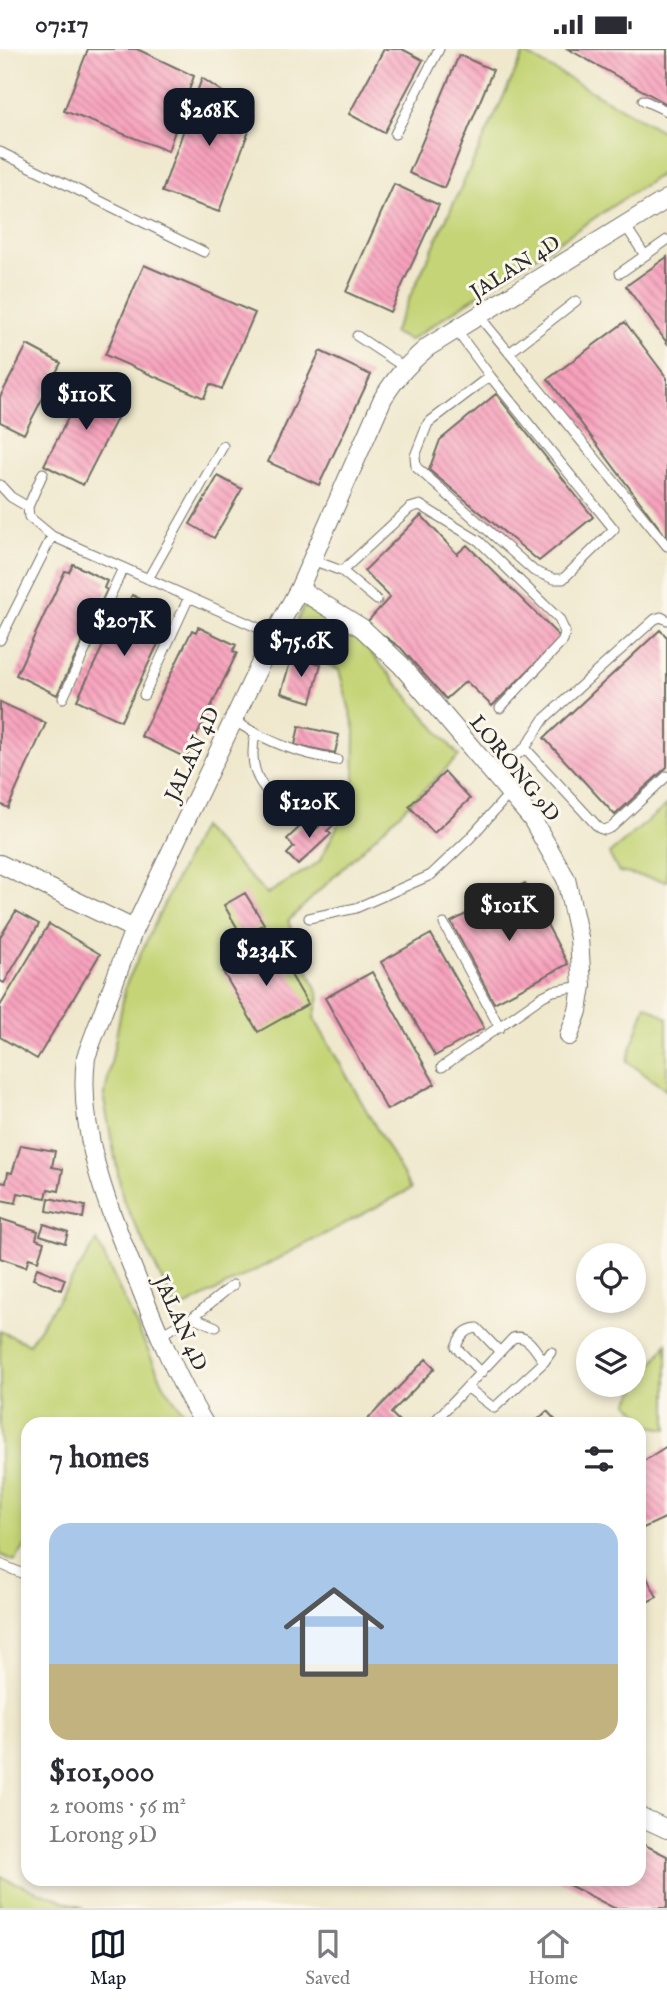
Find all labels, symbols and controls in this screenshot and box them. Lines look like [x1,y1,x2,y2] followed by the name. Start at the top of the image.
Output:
[35,8,89,41] text: 07:17
[160,89,258,148] pin: $268K
[180,96,238,125] text: $268K
[464,230,566,308] street label: JALAN 4D
[37,373,135,432] pin: $110K
[57,380,115,409] text: $110K
[75,599,173,658] pin: $207K
[93,606,155,635] text: $207K
[244,619,358,679] pin: $75.6K
[269,627,333,656] text: $75.6K
[159,703,227,808] street label: JALAN 4D
[462,710,565,828] street label: LORONG 9D
[260,781,358,840] pin: $120K
[279,788,339,817] text: $120K
[460,883,558,943] pin: $101K
[480,891,538,920] text: $101K
[217,929,315,988] pin: $234K
[236,936,296,965] text: $234K
[576,1243,646,1397] map controls
[576,1243,646,1313] button: locate
[146,1270,213,1375] street label: JALAN 4D
[576,1327,646,1397] button: layers
[49,1440,149,1478] text: 7 homes
[580,1440,618,1478] icon: filters
[271,1569,397,1695] icon: home
[49,1754,155,1792] text: $101,000
[49,1792,186,1821] text: 2 rooms · 56 m²
[49,1821,157,1850] text: Lorong 9D
[89,1925,127,1991] tab: Map
[305,1925,350,1991] tab: Saved
[528,1925,578,1991] tab: Home

